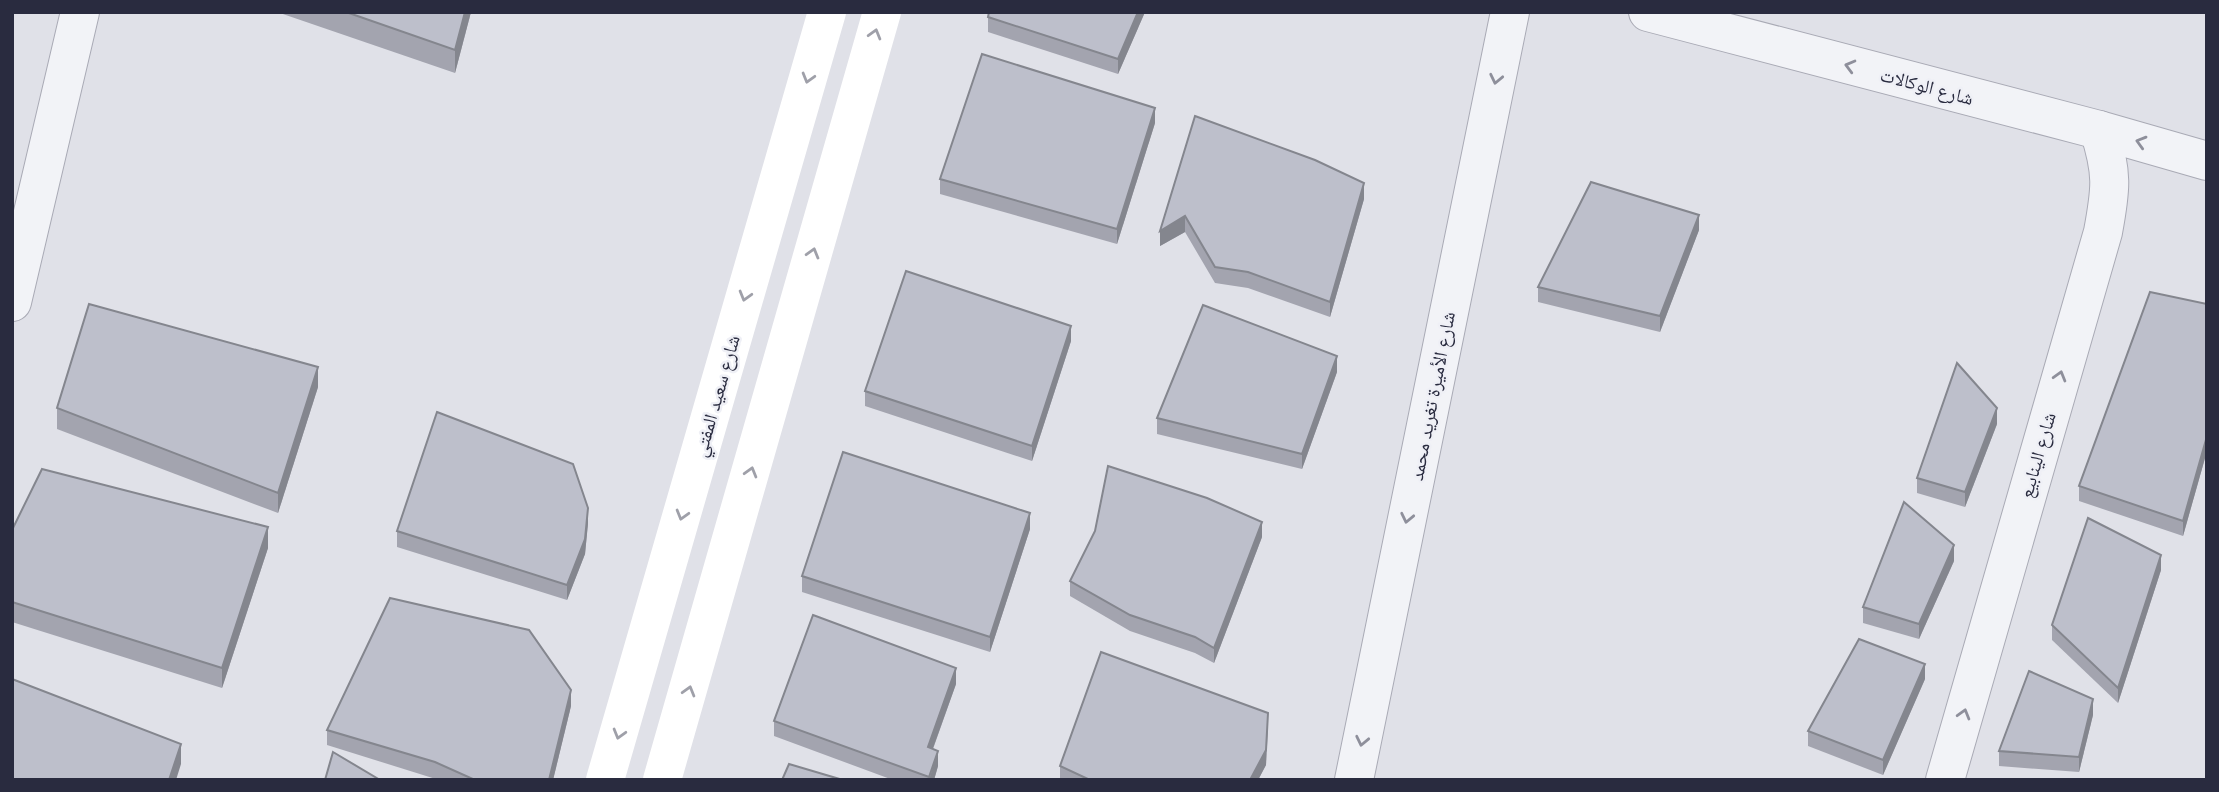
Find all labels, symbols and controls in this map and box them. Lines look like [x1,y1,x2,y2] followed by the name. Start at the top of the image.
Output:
[867,29,882,41] one-way arrow
[1844,60,1856,74] one-way arrow
[1878,63,1976,110] street label: شارع الوكالات
[802,72,817,84] one-way arrow
[1490,73,1505,85] one-way arrow
[2135,136,2147,150] one-way arrow
[805,247,819,259] one-way arrow
[739,290,753,302] one-way arrow
[1405,310,1460,483] street label: شارع الأميرة تغريد محمد
[688,333,749,461] street label: شارع سعيد المفتي
[2052,370,2067,382] one-way arrow
[2014,410,2062,501] street label: شارع الينابيع
[743,466,757,478] one-way arrow
[676,509,690,521] one-way arrow
[1401,512,1416,524] one-way arrow
[680,685,695,697] one-way arrow
[1955,708,1970,720] one-way arrow
[612,727,627,739] one-way arrow
[1355,735,1370,747] one-way arrow

